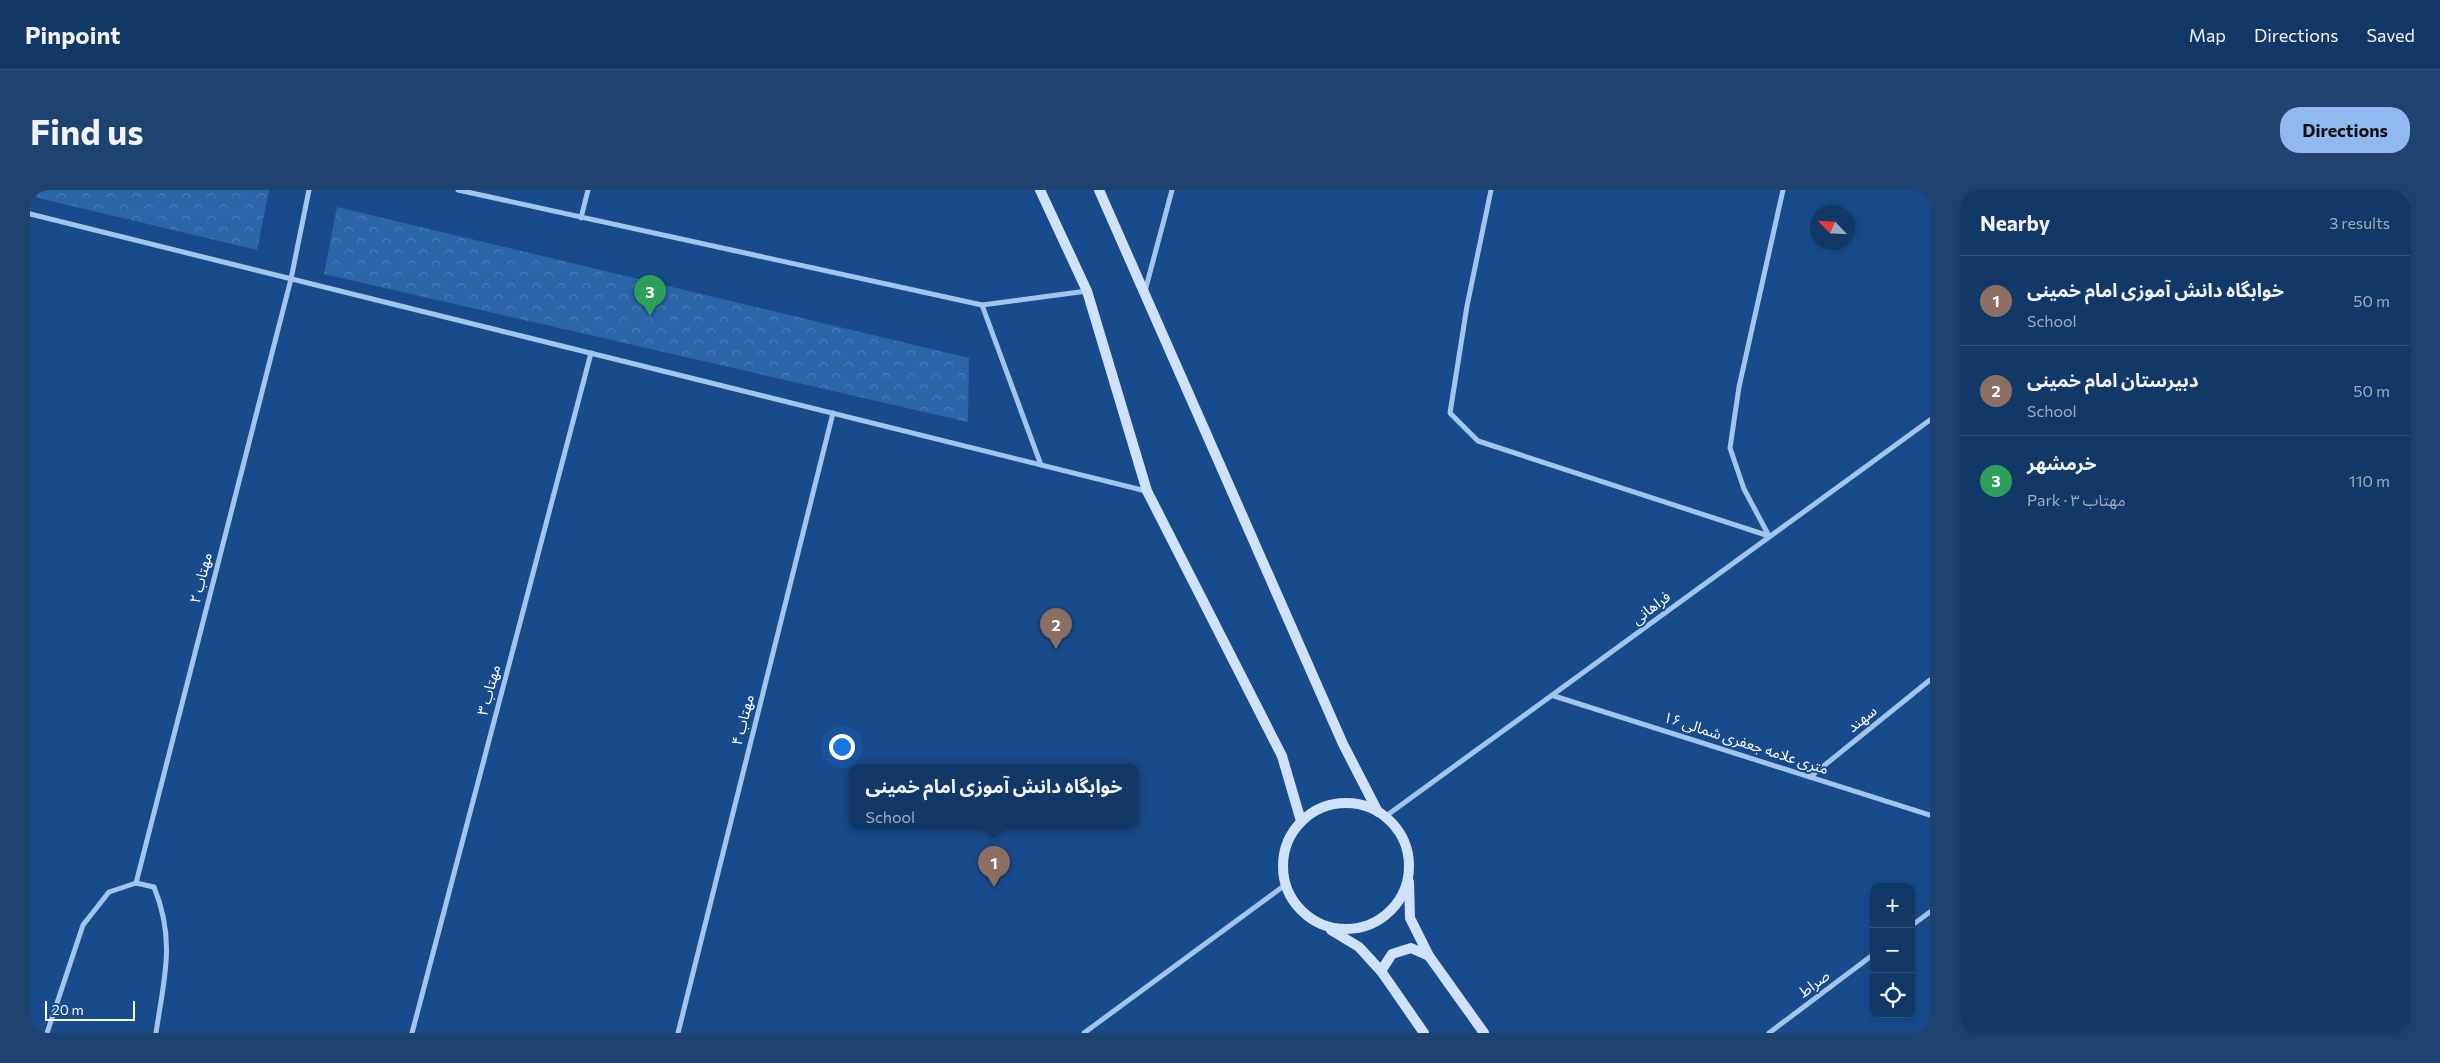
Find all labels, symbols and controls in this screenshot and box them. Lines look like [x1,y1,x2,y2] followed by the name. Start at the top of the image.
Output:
[25,20,120,49] text: Pinpoint
[2189,24,2226,46] text: Map
[2254,24,2338,46] text: Directions
[2366,24,2415,46] text: Saved
[2280,107,2410,153] button: Directions
[30,109,144,152] text: Find us
[1810,205,1855,250] north arrow
[1980,210,2050,235] text: Nearby
[2329,213,2390,232] text: 3 results
[634,275,666,316] pin: 3
[2027,278,2284,301] text: خوابگاه دانش آموزی امام خمینی
[1992,291,2000,310] text: 1
[2353,291,2390,310] text: 50 m
[2027,311,2077,330] text: School
[2027,368,2199,391] text: دبیرستان امام خمینی
[1991,381,2001,400] text: 2
[2353,381,2390,400] text: 50 m
[2027,401,2077,420] text: School
[2027,451,2097,474] text: خرمشهر
[1991,471,2001,490] text: 3
[2349,471,2390,490] text: 110 m
[2027,490,2126,509] text: Park · مهتاب ۳
[185,550,216,605] street label: مهتاب ۲
[1627,587,1674,628] street label: فراهانی
[1040,608,1072,649] pin: 2
[473,662,504,717] street label: مهتاب ۳
[727,692,758,747] street label: مهتاب ۴
[1843,701,1880,736] street label: سهند
[1661,707,1831,778] street label: ۱۶ متری علامه جعفری شمالی
[829,734,855,760] your location
[849,764,1139,829] popup
[866,774,1122,797] text: خوابگاه دانش آموزی امام خمینی
[866,807,915,826] text: School
[978,846,1010,887] pin: 1
[1870,883,1915,1018] map controls
[1870,883,1915,928] button: +
[1870,928,1915,973] button: −
[1794,966,1833,1002] street label: صراط
[1870,973,1915,1018] button: locate
[45,998,135,1021] scale bar
[52,1001,84,1018] text: 20 m

